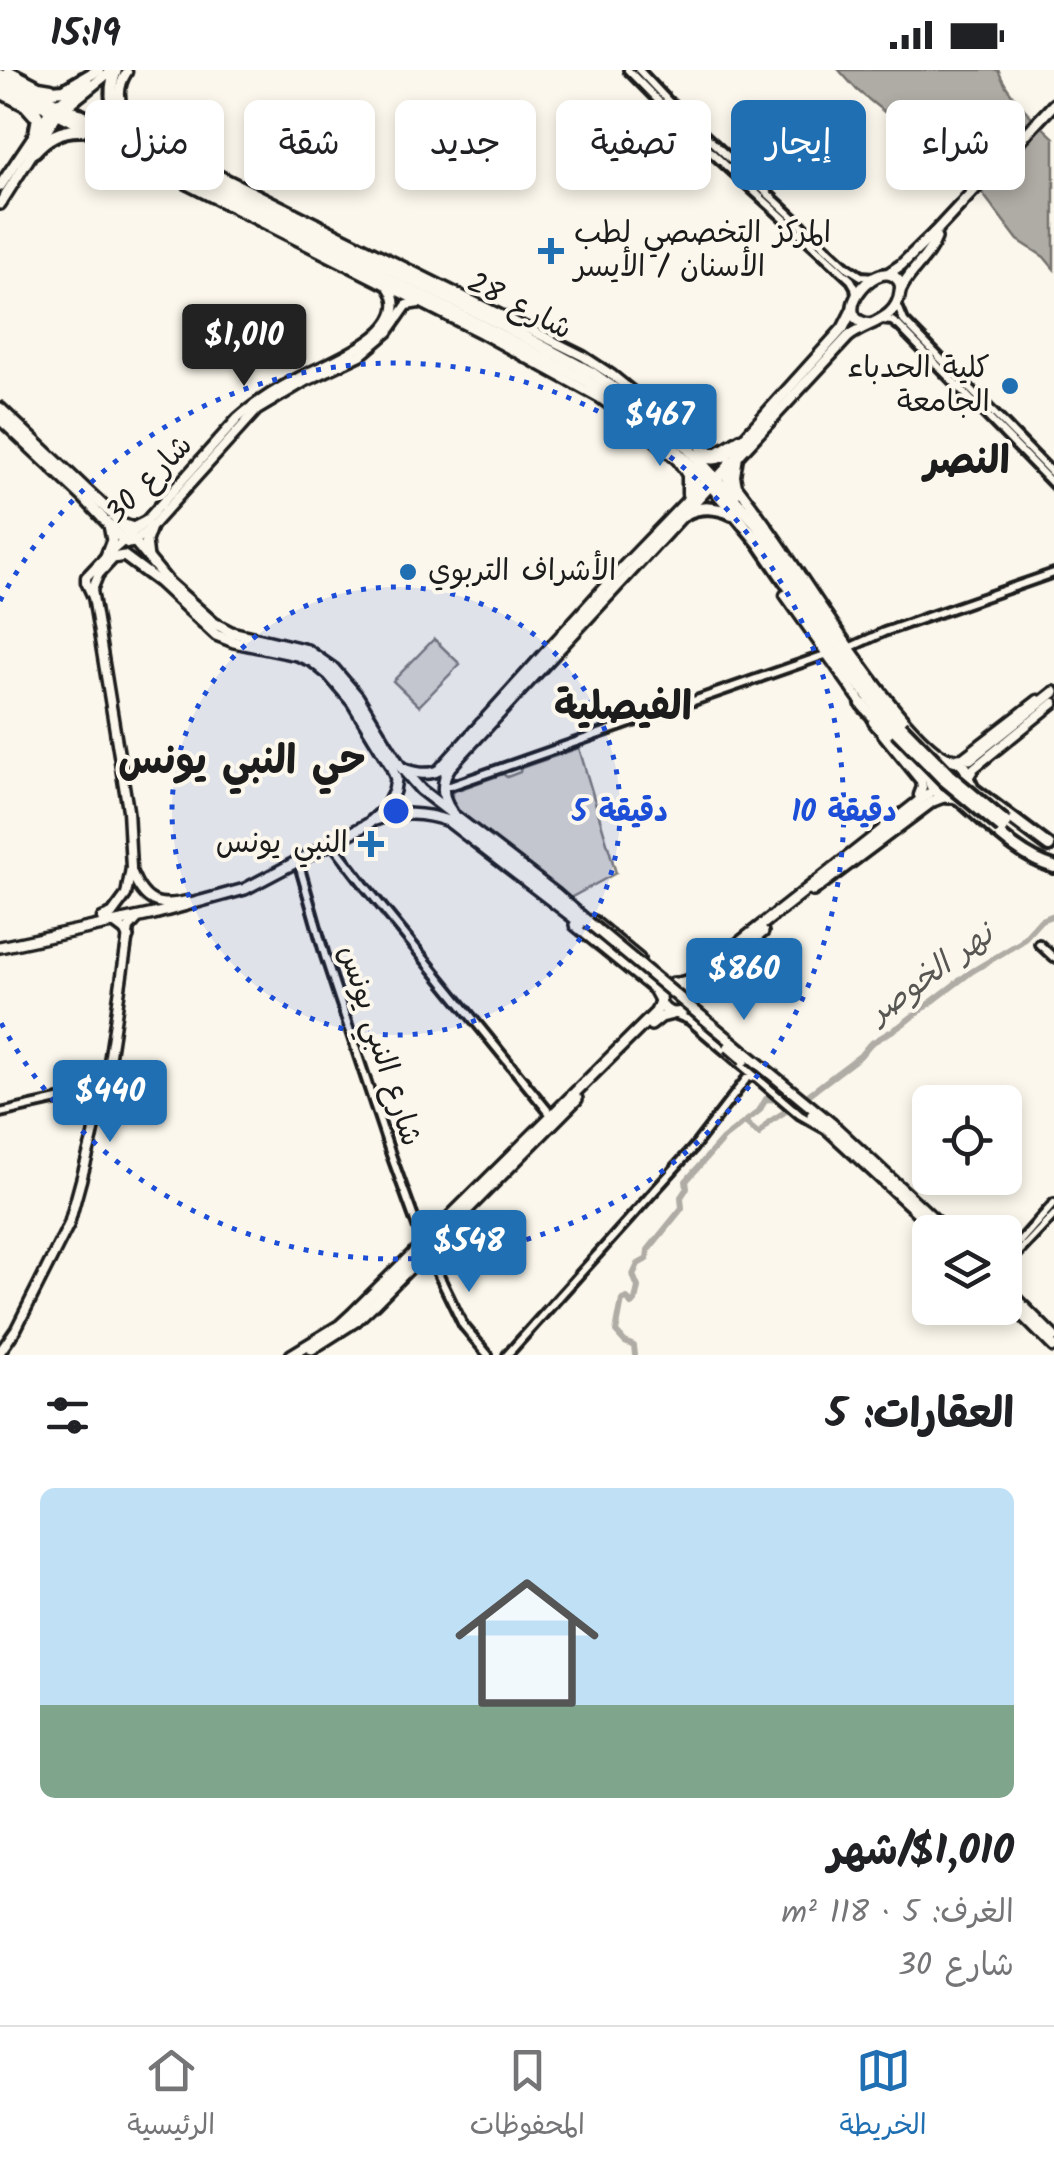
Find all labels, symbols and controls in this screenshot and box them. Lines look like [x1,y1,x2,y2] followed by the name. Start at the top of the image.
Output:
[50,5,121,65] text: 15:19
[85,100,224,190] chip: منزل
[244,100,375,190] chip: شقة
[395,100,536,190] chip: جديد
[556,100,711,190] chip: تصفية
[731,100,866,190] chip: إيجار
[886,100,1025,190] chip: شراء
[571,210,831,292] place label: المركز التخصصي لطب الأسنان / الأيسر
[538,238,564,264] marker: المركز التخصصي لطب الأسنان / الأيسر
[458,260,580,354] street label: شارع 28
[163,304,325,389] pin: $1,010
[204,311,284,362] text: $1,010
[847,345,990,427] place label: كلية الحدباء الجامعة
[999,375,1021,397] marker: كلية الحدباء الجامعة
[601,384,719,469] pin: $467
[626,391,694,442] text: $467
[95,424,205,536] street label: شارع 30
[920,430,1010,494] district label: النصر
[428,548,617,596] place label: الأشراف التربوي
[397,561,419,583] marker: الأشراف التربوي
[554,676,692,740] district label: الفيصلية
[118,730,366,795] district label: حي النبي يونس
[571,789,668,837] text: 5 دقيقة
[791,789,897,837] text: 10 دقيقة
[378,793,414,829] centre of rings
[216,820,348,868] place label: النبي يونس
[358,831,384,857] marker: النبي يونس
[856,909,1008,1039] water label: نهر الخوصر
[685,938,803,1023] pin: $860
[324,939,434,1153] street label: شارع النبي يونس
[708,945,780,996] text: $860
[51,1060,169,1145] pin: $440
[75,1067,145,1118] text: $440
[912,1085,1022,1325] map controls
[912,1085,1022,1195] button: locate
[410,1210,528,1295] pin: $548
[912,1215,1022,1325] button: layers
[433,1217,505,1268] text: $548
[826,1382,1014,1449] text: العقارات: 5
[40,1388,95,1443] icon: filters
[437,1553,617,1733] icon: home
[828,1819,1014,1886] text: $1,010/شهر
[782,1888,1014,1939] text: الغرف: 5 · 118 m²
[898,1941,1014,1992] text: شارع 30
[127,2043,215,2149] tab: الرئيسية
[470,2043,585,2149] tab: المحفوظات
[839,2043,927,2149] tab: الخريطة

